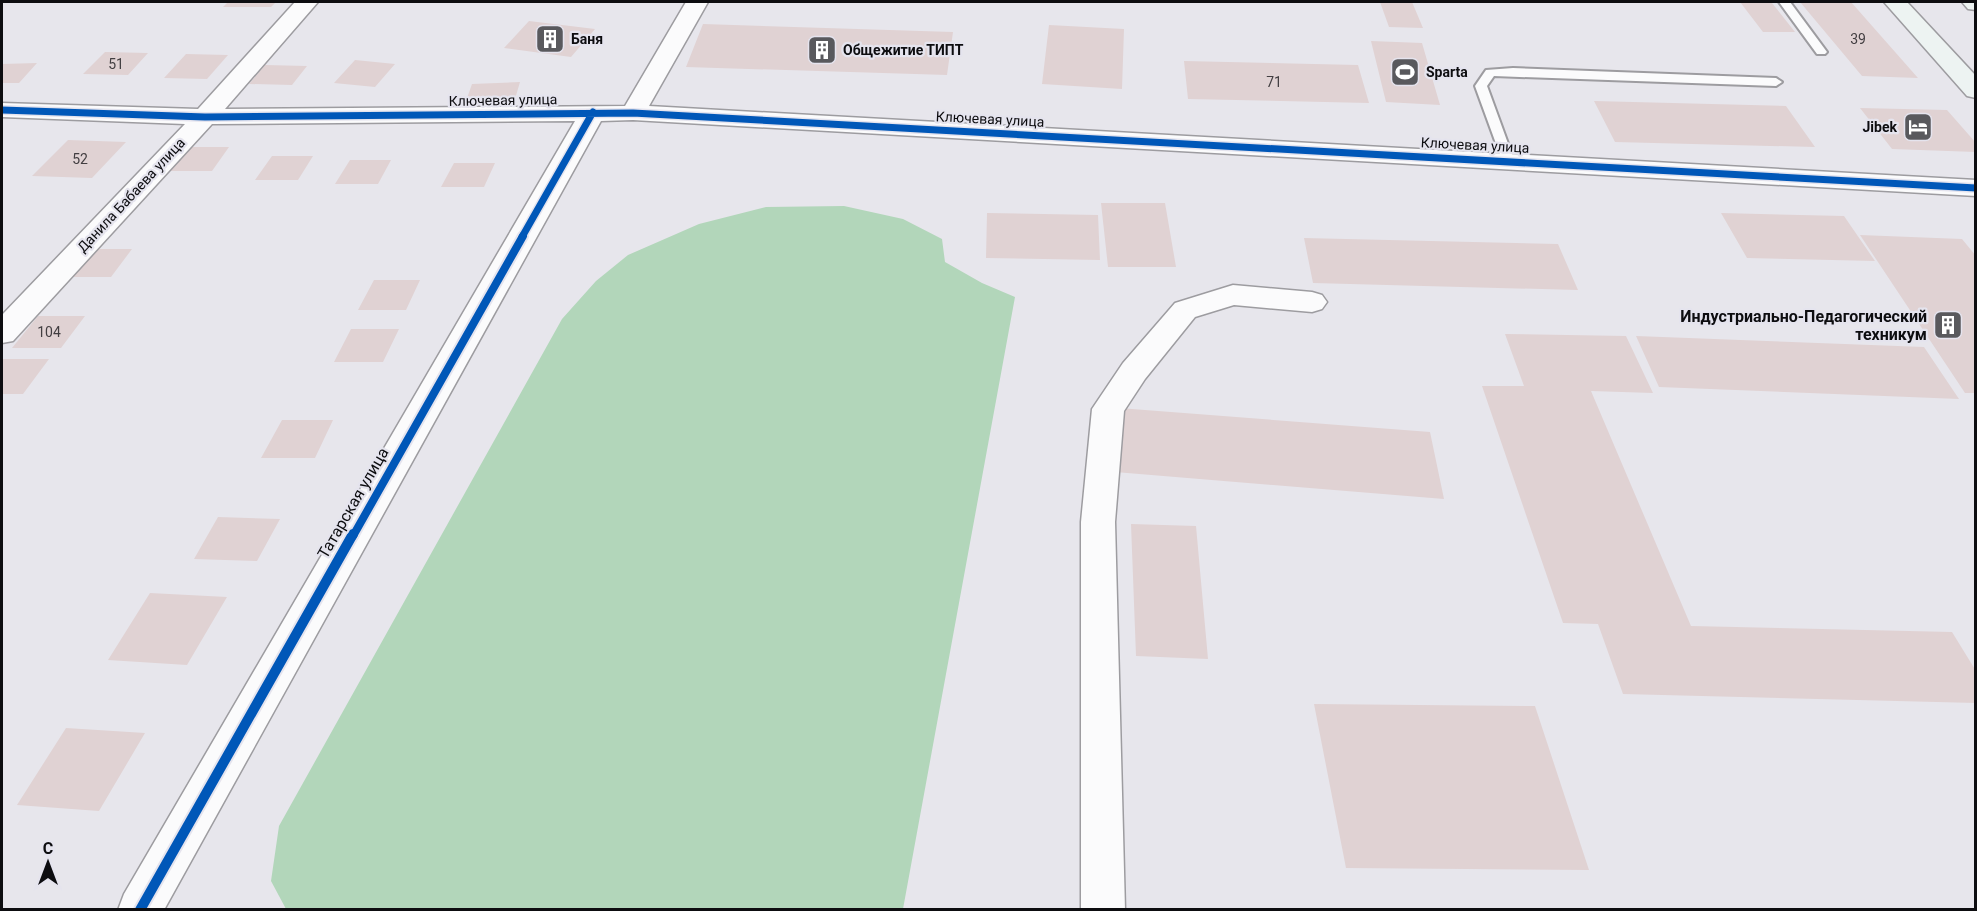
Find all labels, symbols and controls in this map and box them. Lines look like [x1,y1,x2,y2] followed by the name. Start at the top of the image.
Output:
[534,23,566,55] building icon: Баня
[571,31,603,47] place label: Баня
[1850,31,1866,47] house number: 39
[806,34,838,66] building icon: Общежитие ТИПТ
[843,42,964,58] place label: Общежитие ТИПТ
[108,56,124,72] house number: 51
[1389,56,1421,88] sports icon: Sparta
[1426,64,1468,80] place label: Sparta
[1266,74,1282,90] house number: 71
[448,91,558,109] street label: Ключевая улица
[935,108,1045,130] street label: Ключевая улица
[1902,111,1934,143] hotel icon: Jibek
[1863,119,1898,135] place label: Jibek
[1420,134,1530,156] street label: Ключевая улица
[74,135,188,255] street label: Данила Бабаева улица
[72,151,88,167] house number: 52
[1680,307,1927,344] place label: Индустриально-Педагогический техникум
[1932,309,1964,341] building icon: Индустриально-Педагогический техникум
[37,324,61,340] house number: 104
[314,444,392,562] street label: Татарская улица
[18,833,78,893] north arrow
[43,839,53,858] text: С

